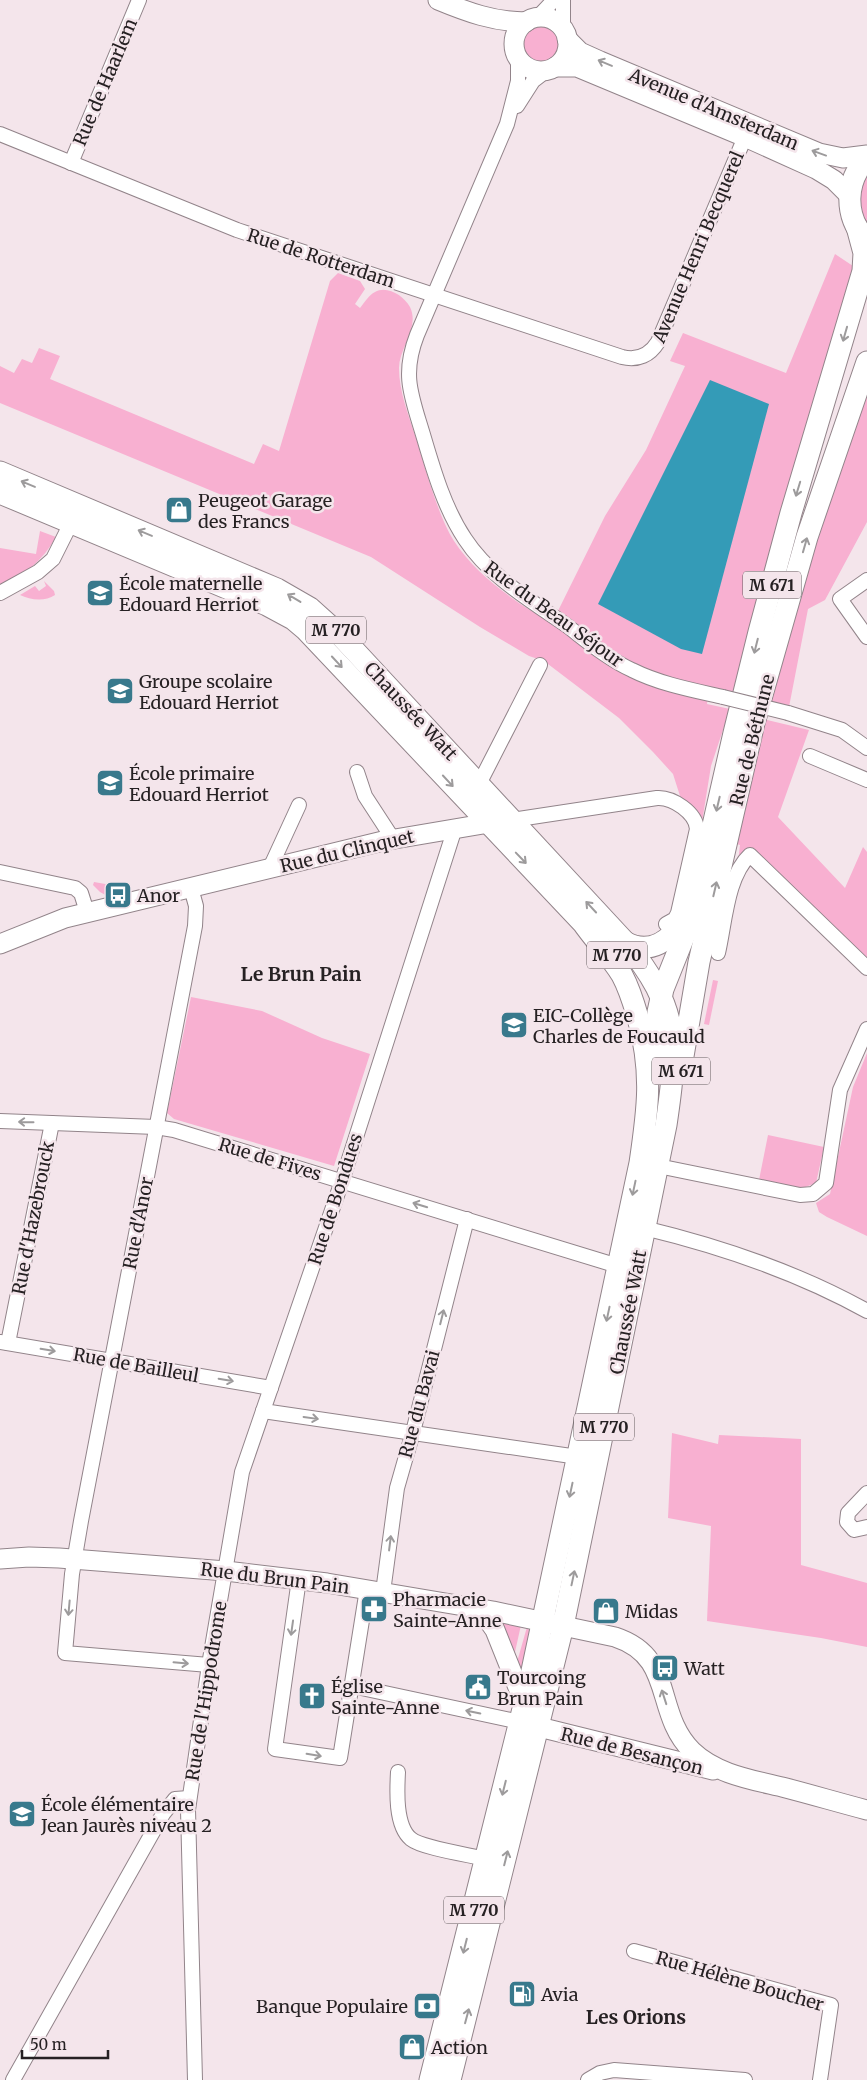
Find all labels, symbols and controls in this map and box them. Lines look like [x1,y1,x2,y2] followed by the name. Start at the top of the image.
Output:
[68,15,142,149] street label: Rue de Haarlem
[598,58,613,68] one-way arrow
[625,62,802,155] street label: Avenue d'Amsterdam
[647,147,749,347] street label: Avenue Henri Becquerel
[812,148,827,157] one-way arrow
[244,223,398,293] street label: Rue de Rotterdam
[840,325,850,341] one-way arrow
[21,479,36,488] one-way arrow
[793,481,803,497] one-way arrow
[198,489,332,533] place label: Peugeot Garage des Francs
[164,495,194,525] shop icon: Peugeot Garage des Francs
[138,527,153,537] one-way arrow
[800,538,810,554] one-way arrow
[480,556,628,672] street label: Rue du Beau Séjour
[119,572,263,616] place label: École maternelle Edouard Herriot
[743,572,801,598] road number: M 671
[85,578,115,608] school or university icon: École maternelle Edouard Herriot
[287,593,301,603] one-way arrow
[306,616,366,644] road number: M 770
[750,637,760,653] one-way arrow
[331,655,343,667] one-way arrow
[360,657,462,765] street label: Chaussée Watt
[139,670,279,714] place label: Groupe scolaire Edouard Herriot
[725,672,779,808] street label: Rue de Béthune
[105,676,135,706] school or university icon: Groupe scolaire Edouard Herriot
[129,762,269,806] place label: École primaire Edouard Herriot
[95,768,125,798] school or university icon: École primaire Edouard Herriot
[442,774,454,787] one-way arrow
[713,795,722,811] one-way arrow
[278,824,416,878] street label: Rue du Clinquet
[515,852,527,864] one-way arrow
[103,880,133,910] bus stop icon: Anor
[711,881,720,897] one-way arrow
[136,884,180,907] place label: Anor
[585,900,597,913] one-way arrow
[587,942,647,968] road number: M 770
[241,962,362,986] district label: Le Brun Pain
[533,1004,705,1048] place label: EIC-Collège Charles de Foucauld
[499,1010,529,1040] school or university icon: EIC-Collège Charles de Foucauld
[652,1058,710,1084] road number: M 671
[18,1117,34,1127] one-way arrow
[303,1130,367,1268] street label: Rue de Bondues
[216,1132,324,1186] street label: Rue de Fives
[7,1139,59,1297] street label: Rue d'Hazebrouck
[118,1175,158,1271] street label: Rue d'Anor
[629,1179,638,1195] one-way arrow
[413,1200,429,1209] one-way arrow
[605,1248,651,1376] street label: Chaussée Watt
[603,1305,612,1321] one-way arrow
[438,1310,447,1326] one-way arrow
[71,1343,201,1387] street label: Rue de Bailleul
[40,1345,56,1355] one-way arrow
[394,1347,445,1461] street label: Rue du Bavai
[217,1376,233,1386] one-way arrow
[303,1413,319,1423] one-way arrow
[574,1414,634,1440] road number: M 770
[566,1481,575,1497] one-way arrow
[385,1536,395,1552] one-way arrow
[199,1557,351,1599] street label: Rue du Brun Pain
[569,1571,578,1587] one-way arrow
[393,1588,501,1632] place label: Pharmacie Sainte-Anne
[359,1594,389,1624] pharmacy icon: Pharmacie Sainte-Anne
[591,1596,621,1626] shop icon: Midas
[64,1599,74,1615] one-way arrow
[180,1600,232,1782] street label: Rue de l'Hippodrome
[625,1600,678,1623] place label: Midas
[287,1619,297,1635] one-way arrow
[650,1653,680,1683] bus stop icon: Watt
[683,1657,725,1680] place label: Watt
[173,1658,189,1668] one-way arrow
[497,1666,586,1710] place label: Tourcoing Brun Pain
[463,1672,493,1702] public building icon: Tourcoing Brun Pain
[331,1675,439,1719] place label: Église Sainte-Anne
[297,1681,327,1711] church icon: Église Sainte-Anne
[659,1690,669,1706] one-way arrow
[465,1706,481,1716] one-way arrow
[558,1722,706,1780] street label: Rue de Besançon
[306,1750,322,1760] one-way arrow
[499,1779,508,1795] one-way arrow
[40,1793,212,1837] place label: École élémentaire Jean Jaurès niveau 2
[7,1799,37,1829] school or university icon: École élémentaire Jean Jaurès niveau 2
[502,1851,511,1867] one-way arrow
[444,1896,504,1924] road number: M 770
[460,1937,469,1953] one-way arrow
[653,1946,827,2016] street label: Rue Hélène Boucher
[507,1979,537,2009] fuel station icon: Avia
[540,1983,579,2006] place label: Avia
[412,1991,442,2021] bank icon: Banque Populaire
[256,1995,408,2018] place label: Banque Populaire
[586,2005,686,2029] district label: Les Orions
[463,2008,472,2024] one-way arrow
[22,2028,109,2060] scale bar
[397,2032,427,2062] shop icon: Action
[30,2035,67,2054] text: 50 m
[430,2036,488,2059] place label: Action

